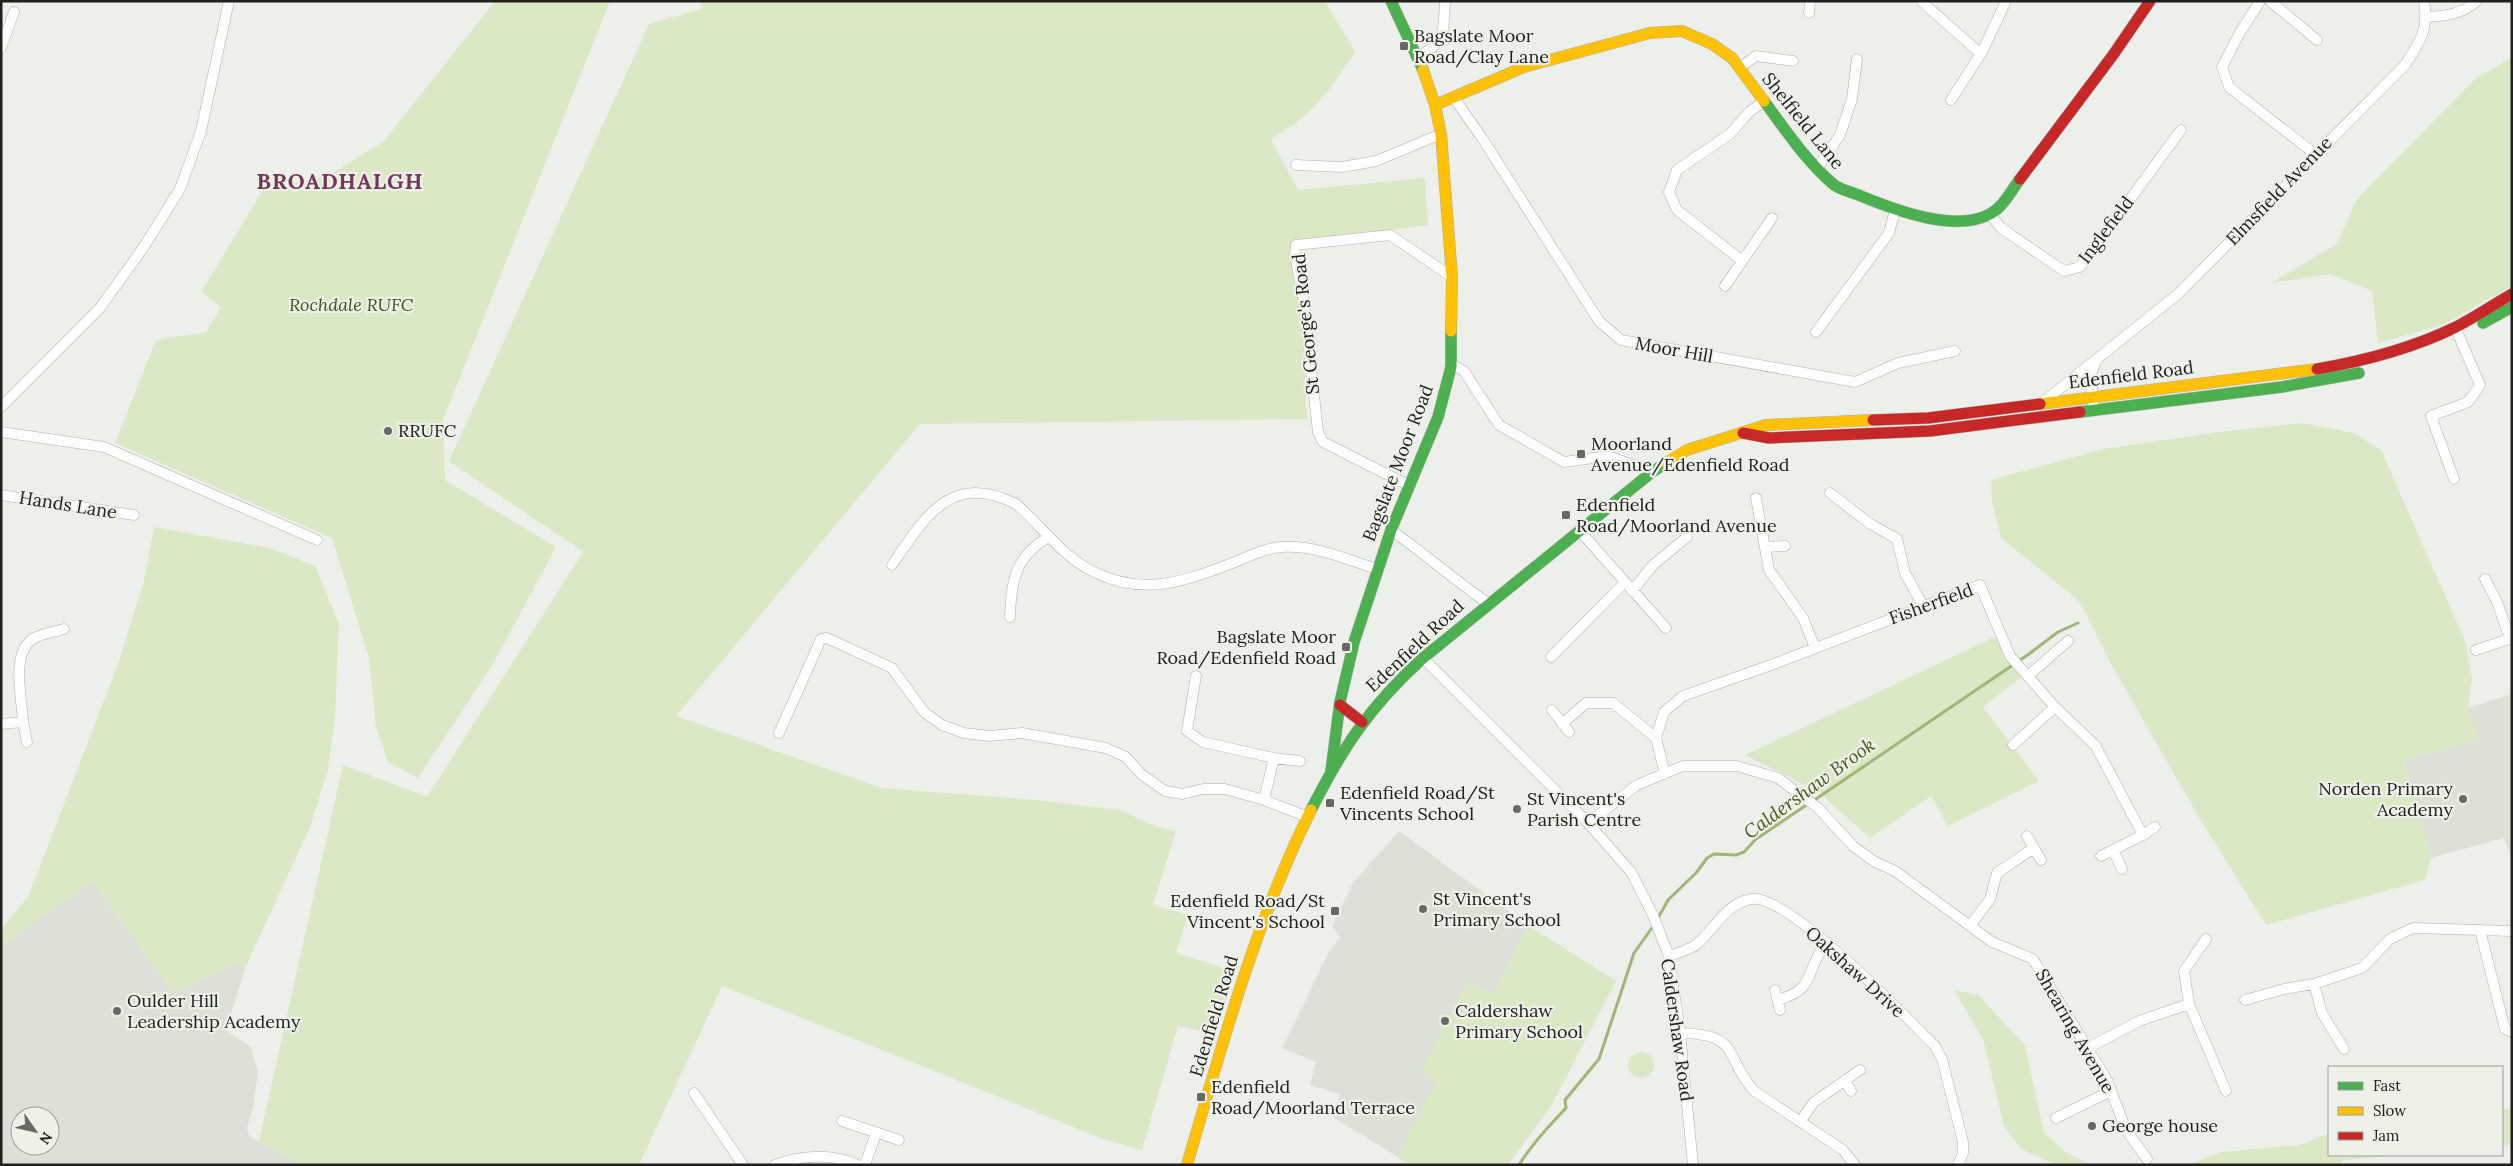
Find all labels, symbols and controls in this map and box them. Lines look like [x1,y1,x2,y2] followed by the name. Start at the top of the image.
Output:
[1414,24,1549,68] place label: Bagslate Moor Road/Clay Lane
[1398,40,1410,52] marker: Bagslate Moor Road/Clay Lane
[1757,68,1850,174] street label: Shelfield Lane
[2221,131,2337,250] street label: Elmsfield Avenue
[257,167,423,195] district label: BROADHALGH
[2073,191,2139,268] street label: Inglefield
[1287,252,1324,396] street label: St George's Road
[289,293,413,316] park label: Rochdale RUFC
[1633,331,1715,368] street label: Moor Hill
[2067,355,2195,394] street label: Edenfield Road
[1357,381,1438,544] street label: Bagslate Moor Road
[398,419,457,442] place label: RRUFC
[382,425,394,437] marker: RRUFC
[1590,432,1790,476] place label: Moorland Avenue/Edenfield Road
[1575,448,1587,460] marker: Moorland Avenue/Edenfield Road
[18,485,119,524] street label: Hands Lane
[1576,493,1777,537] place label: Edenfield Road/Moorland Avenue
[1560,509,1572,521] marker: Edenfield Road/Moorland Avenue
[1885,578,1976,629] street label: Fisherfield
[1361,594,1469,697] street label: Edenfield Road
[1156,625,1336,669] place label: Bagslate Moor Road/Edenfield Road
[1340,641,1352,653] marker: Bagslate Moor Road/Edenfield Road
[1739,732,1879,844] water label: Caldershaw Brook
[2318,777,2453,821] place label: Norden Primary Academy
[1339,781,1495,825] place label: Edenfield Road/St Vincents School
[1527,787,1642,831] place label: St Vincent's Parish Centre
[2457,793,2469,805] marker: Norden Primary Academy
[1324,797,1336,809] marker: Edenfield Road/St Vincents School
[1511,803,1523,815] marker: St Vincent's Parish Centre
[1433,887,1561,931] place label: St Vincent's Primary School
[1170,889,1325,933] place label: Edenfield Road/St Vincent's School
[1417,903,1429,915] marker: St Vincent's Primary School
[1329,905,1341,917] marker: Edenfield Road/St Vincent's School
[1801,921,1910,1022] street label: Oakshaw Drive
[1184,952,1243,1079] street label: Edenfield Road
[1656,957,1699,1103] street label: Caldershaw Road
[2031,965,2120,1097] street label: Shearing Avenue
[127,989,301,1033] place label: Oulder Hill Leadership Academy
[1455,999,1583,1043] place label: Caldershaw Primary School
[111,1005,123,1017] marker: Oulder Hill Leadership Academy
[1439,1015,1451,1027] marker: Caldershaw Primary School
[2328,1066,2503,1156] legend
[1211,1075,1415,1119] place label: Edenfield Road/Moorland Terrace
[2373,1076,2401,1095] text: Fast
[1195,1091,1207,1103] marker: Edenfield Road/Moorland Terrace
[2373,1101,2406,1120] text: Slow
[10,1106,60,1156] north arrow
[2102,1114,2218,1137] place label: George house
[2086,1120,2098,1132] marker: George house
[2372,1126,2400,1145] text: Jam
[35,1129,56,1148] text: N

